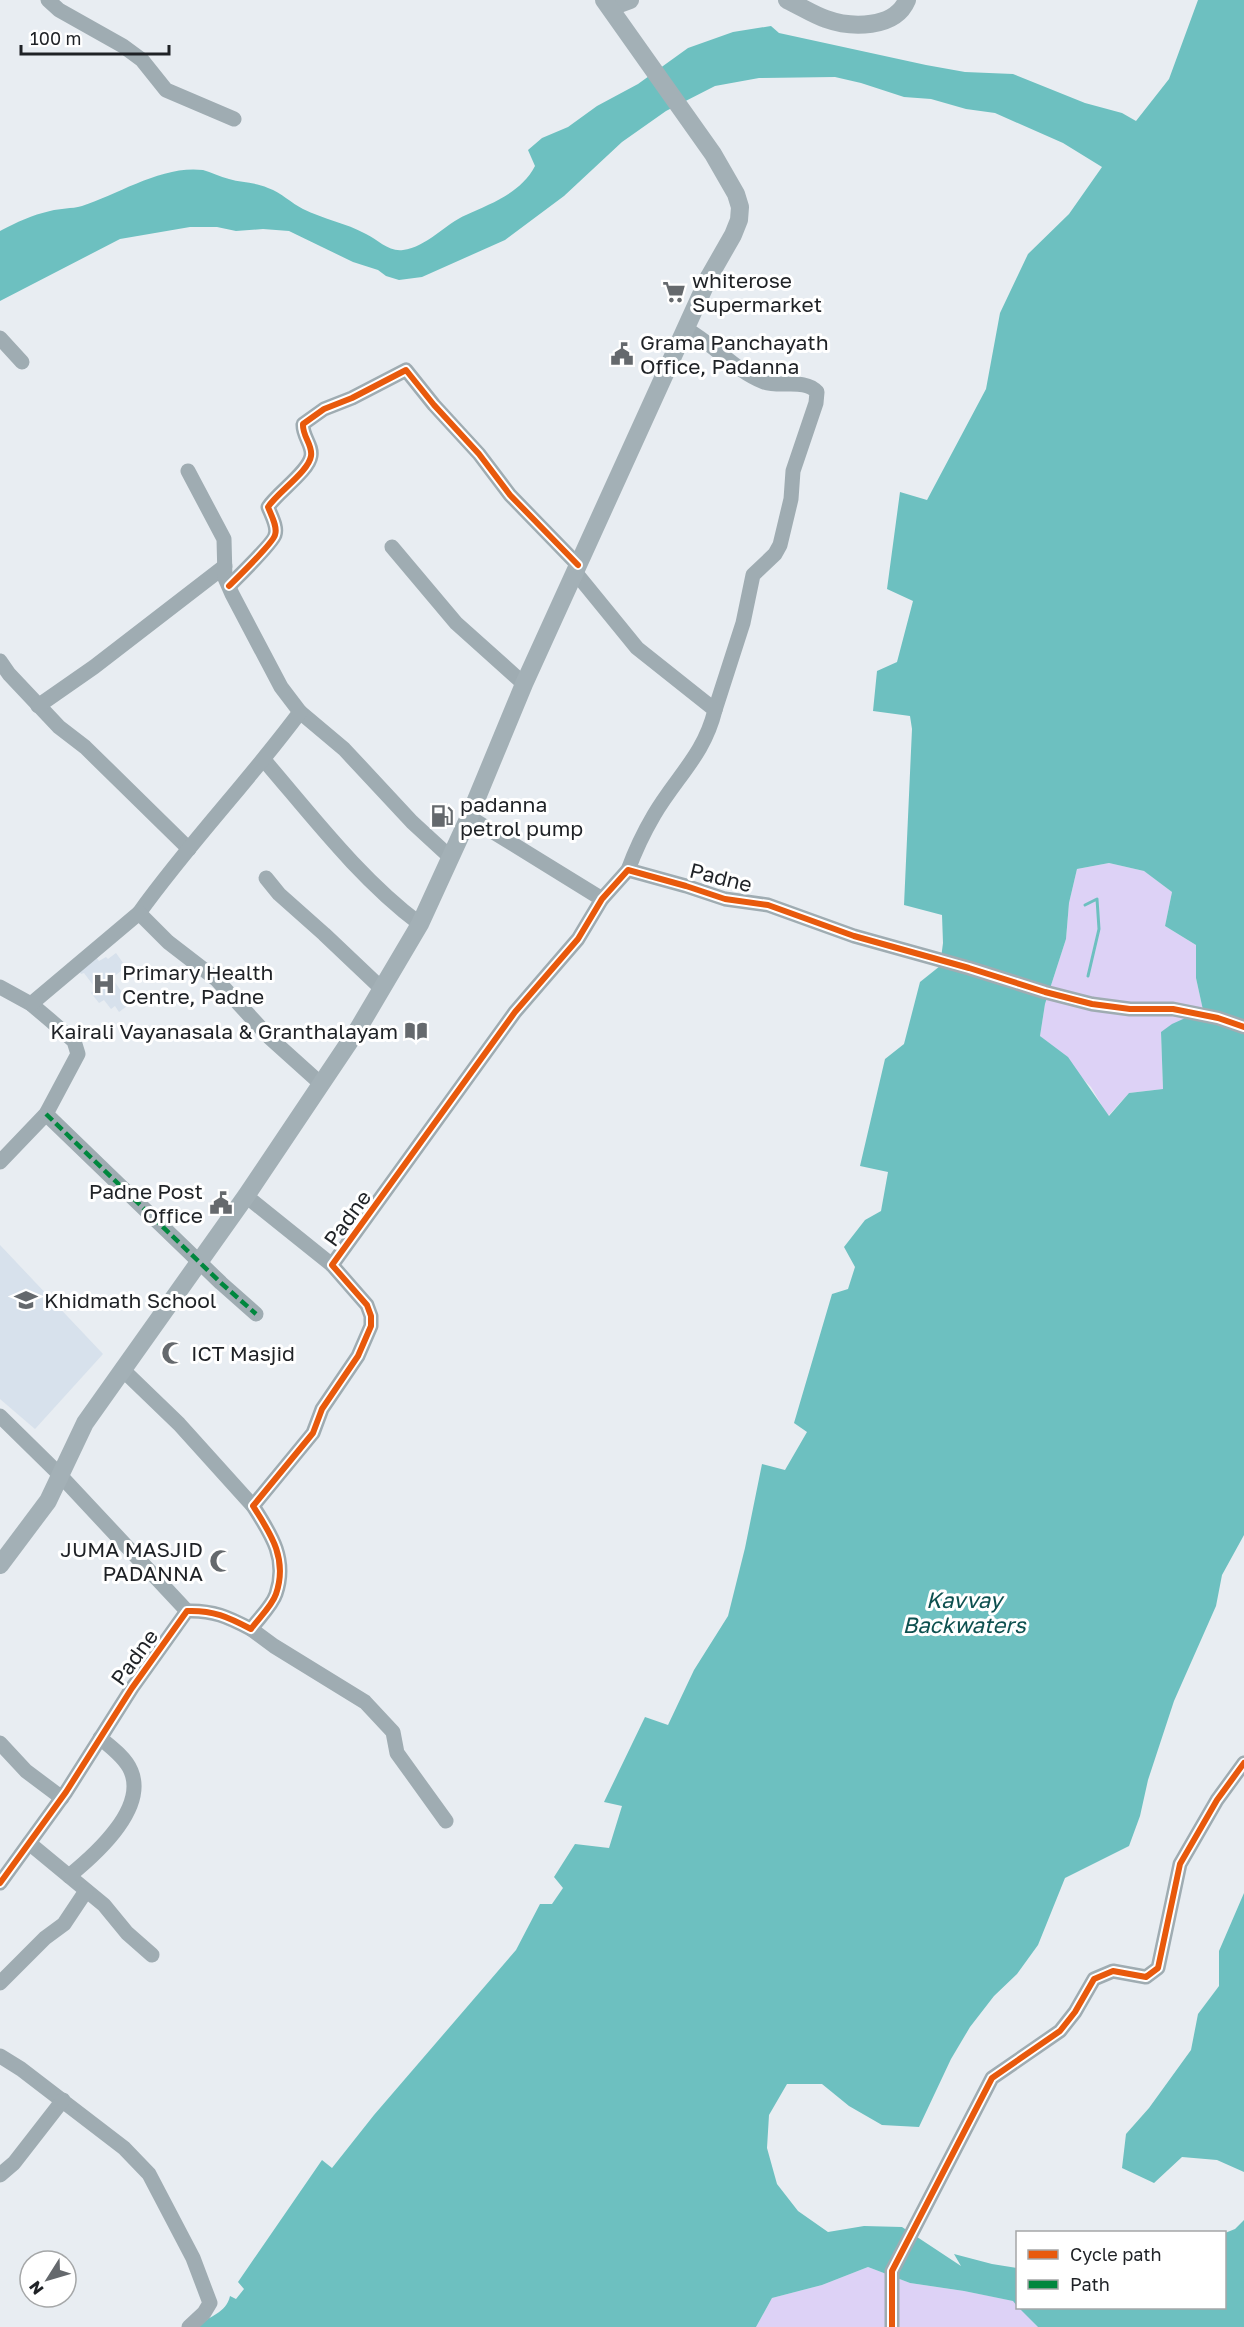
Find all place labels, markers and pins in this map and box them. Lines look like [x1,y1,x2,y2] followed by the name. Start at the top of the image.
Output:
[692,267,822,317] place label: whiterose Supermarket
[661,279,687,305] supermarket icon: whiterose Supermarket
[640,329,829,379] place label: Grama Panchayath Office, Padanna
[609,341,635,367] public building icon: Grama Panchayath Office, Padanna
[460,791,583,841] place label: padanna petrol pump
[429,803,455,829] fuel station icon: padanna petrol pump
[122,959,273,1009] place label: Primary Health Centre, Padne
[91,971,117,997] hospital icon: Primary Health Centre, Padne
[50,1018,398,1044] place label: Kairali Vayanasala & Granthalayam
[403,1018,429,1044] library icon: Kairali Vayanasala & Granthalayam
[89,1178,203,1228] place label: Padne Post Office
[208,1190,234,1216] public building icon: Padne Post Office
[13,1287,39,1313] school or university icon: Khidmath School
[44,1287,216,1313] place label: Khidmath School
[160,1340,186,1366] mosque icon: ICT Masjid
[191,1340,295,1366] place label: ICT Masjid
[60,1536,203,1586] place label: JUMA MASJID PADANNA
[208,1548,234,1574] mosque icon: JUMA MASJID PADANNA

